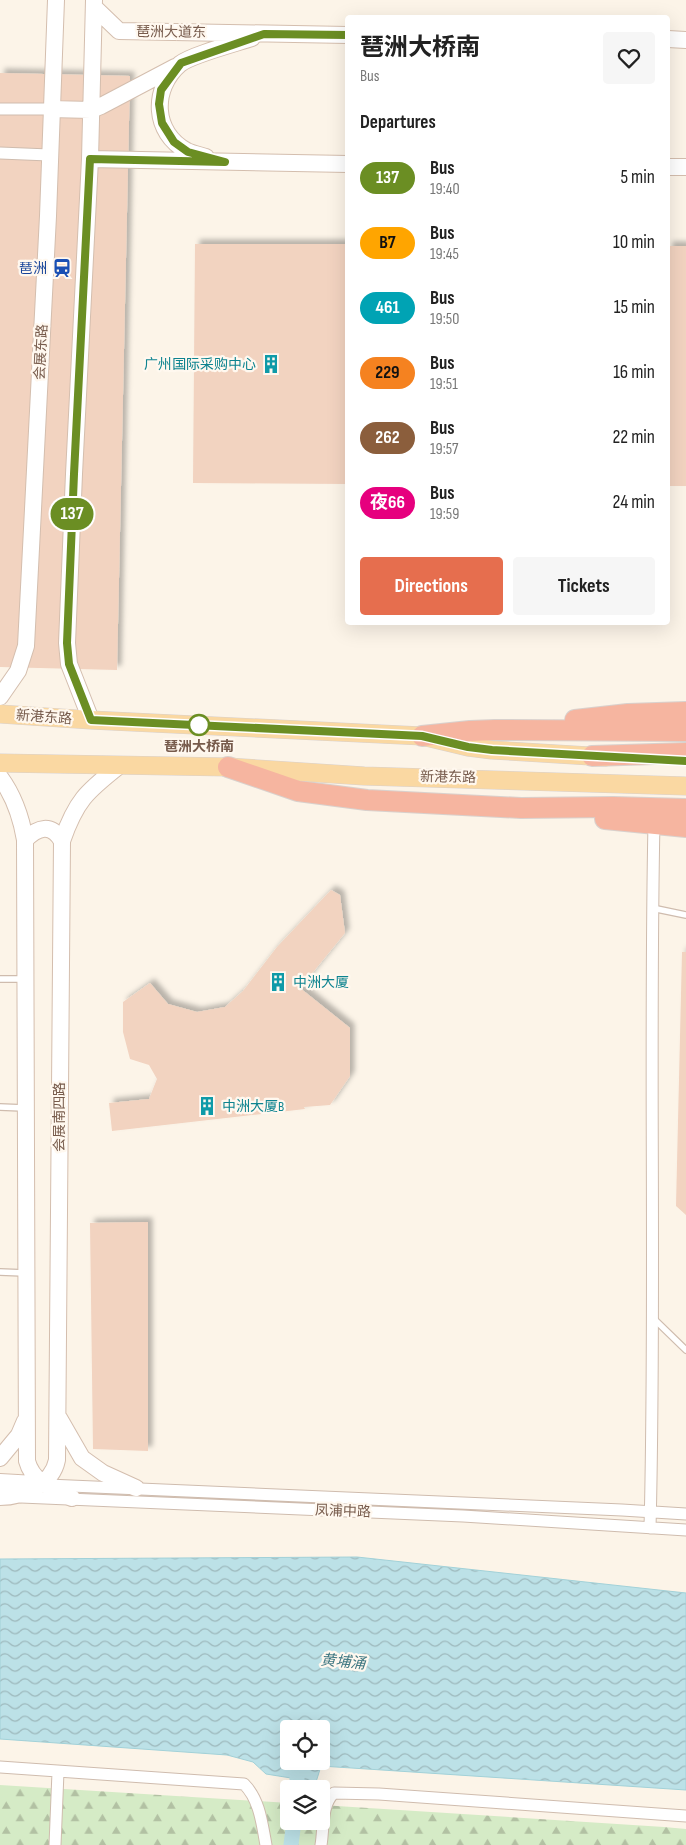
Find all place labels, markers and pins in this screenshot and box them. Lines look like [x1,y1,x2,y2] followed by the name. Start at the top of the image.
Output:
[51,257,73,279] station icon: 琶洲
[19,260,47,277] place label: 琶洲
[260,353,282,375] building icon: 广州国际采购中心
[144,356,256,373] place label: 广州国际采购中心
[188,714,210,736] marker: 琶洲大桥南
[164,738,234,755] place label: 琶洲大桥南
[267,971,289,993] building icon: 中洲大厦
[293,974,349,991] place label: 中洲大厦
[196,1095,218,1117] building icon: 中洲大厦B
[222,1098,284,1115] place label: 中洲大厦B

